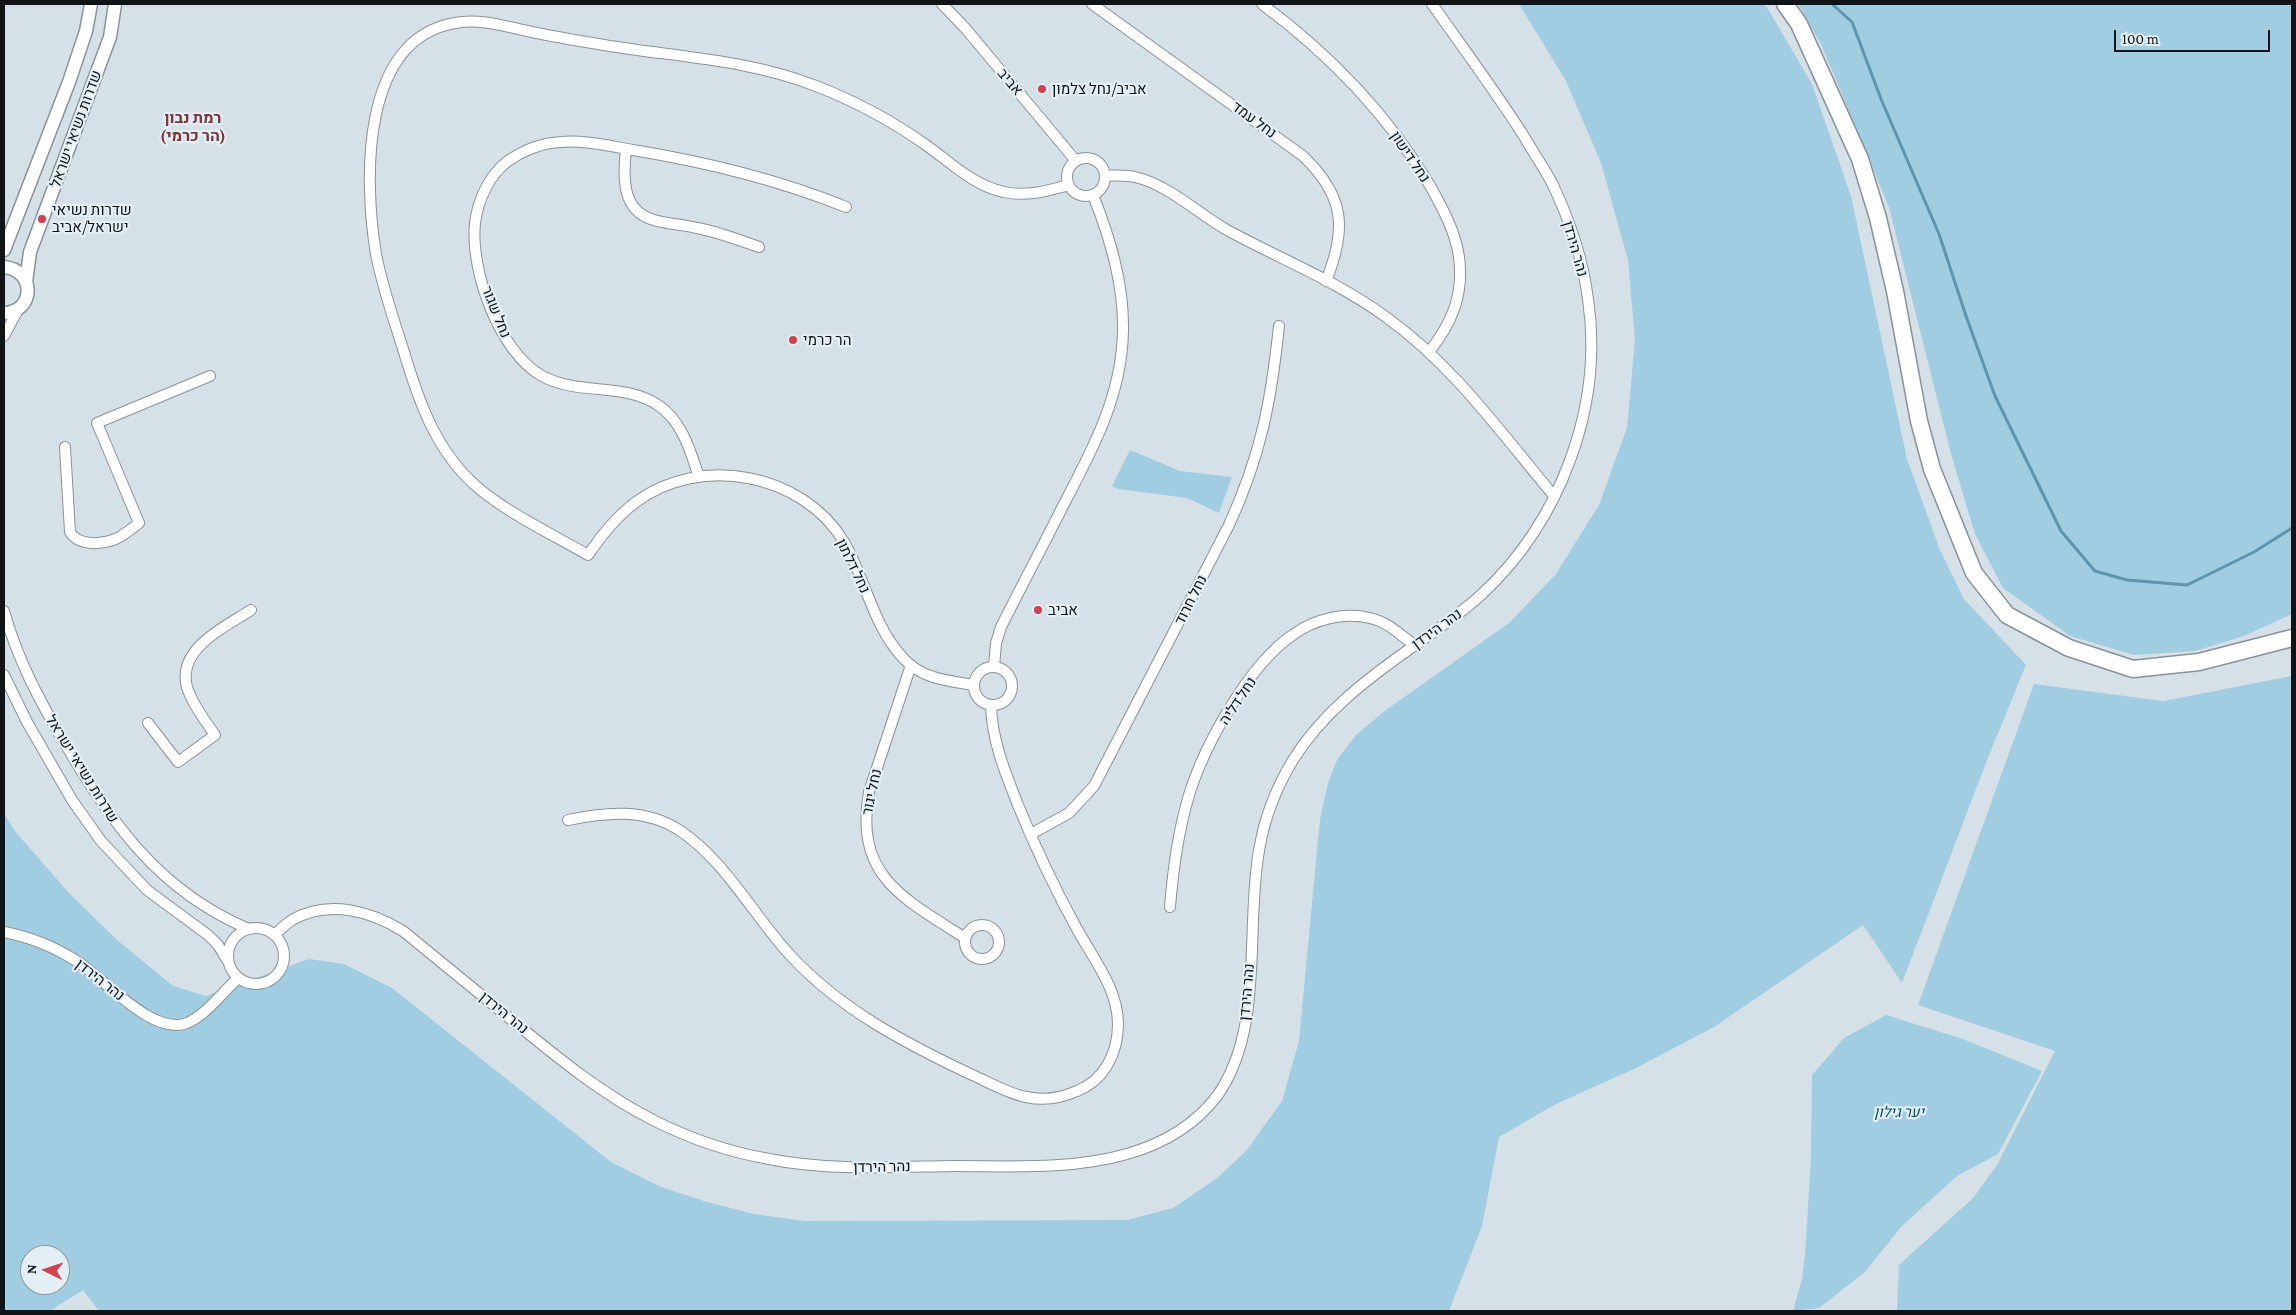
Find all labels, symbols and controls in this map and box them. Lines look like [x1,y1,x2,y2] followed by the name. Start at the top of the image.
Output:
[2116,20,2272,52] scale bar
[2122,31,2159,47] text: 100 m
[993,65,1027,99] street label: אביב
[46,68,106,190] street label: שדרות נשיאי ישראל
[1052,80,1147,98] place label: אביב/נחל צלמון
[1036,83,1048,95] marker: אביב/נחל צלמון
[1228,98,1280,142] street label: נחל עמד
[160,108,226,146] district label: רמת נבון (הר כרמי)
[1386,128,1434,186] street label: נחל דישון
[52,201,132,236] place label: שדרות נשיאי ישראל/אביב
[36,213,48,225] marker: שדרות נשיאי ישראל/אביב
[1558,219,1592,279] street label: נהר הירדן
[477,283,515,341] street label: נחל שגור
[803,331,851,349] place label: הר כרמי
[787,334,799,346] marker: הר כרמי
[832,536,874,596] street label: נחל דלתון
[1171,572,1211,628] street label: נחל חרוד
[1048,601,1078,619] place label: אביב
[1032,604,1044,616] marker: אביב
[1409,605,1465,653] street label: נהר הירדן
[1215,674,1261,728] street label: נחל דליה
[42,712,122,826] street label: שדרות נשיאי ישראל
[858,767,886,817] street label: נחל יגור
[72,955,128,1005] street label: נהר הירדן
[1236,963,1258,1021] street label: נהר הירדן
[476,988,532,1038] street label: נהר הירדן
[1874,1103,1924,1121] park label: יער גילון
[853,1158,911,1176] street label: נהר הירדן
[20,1245,70,1295] north arrow
[23,1264,39,1274] text: N

